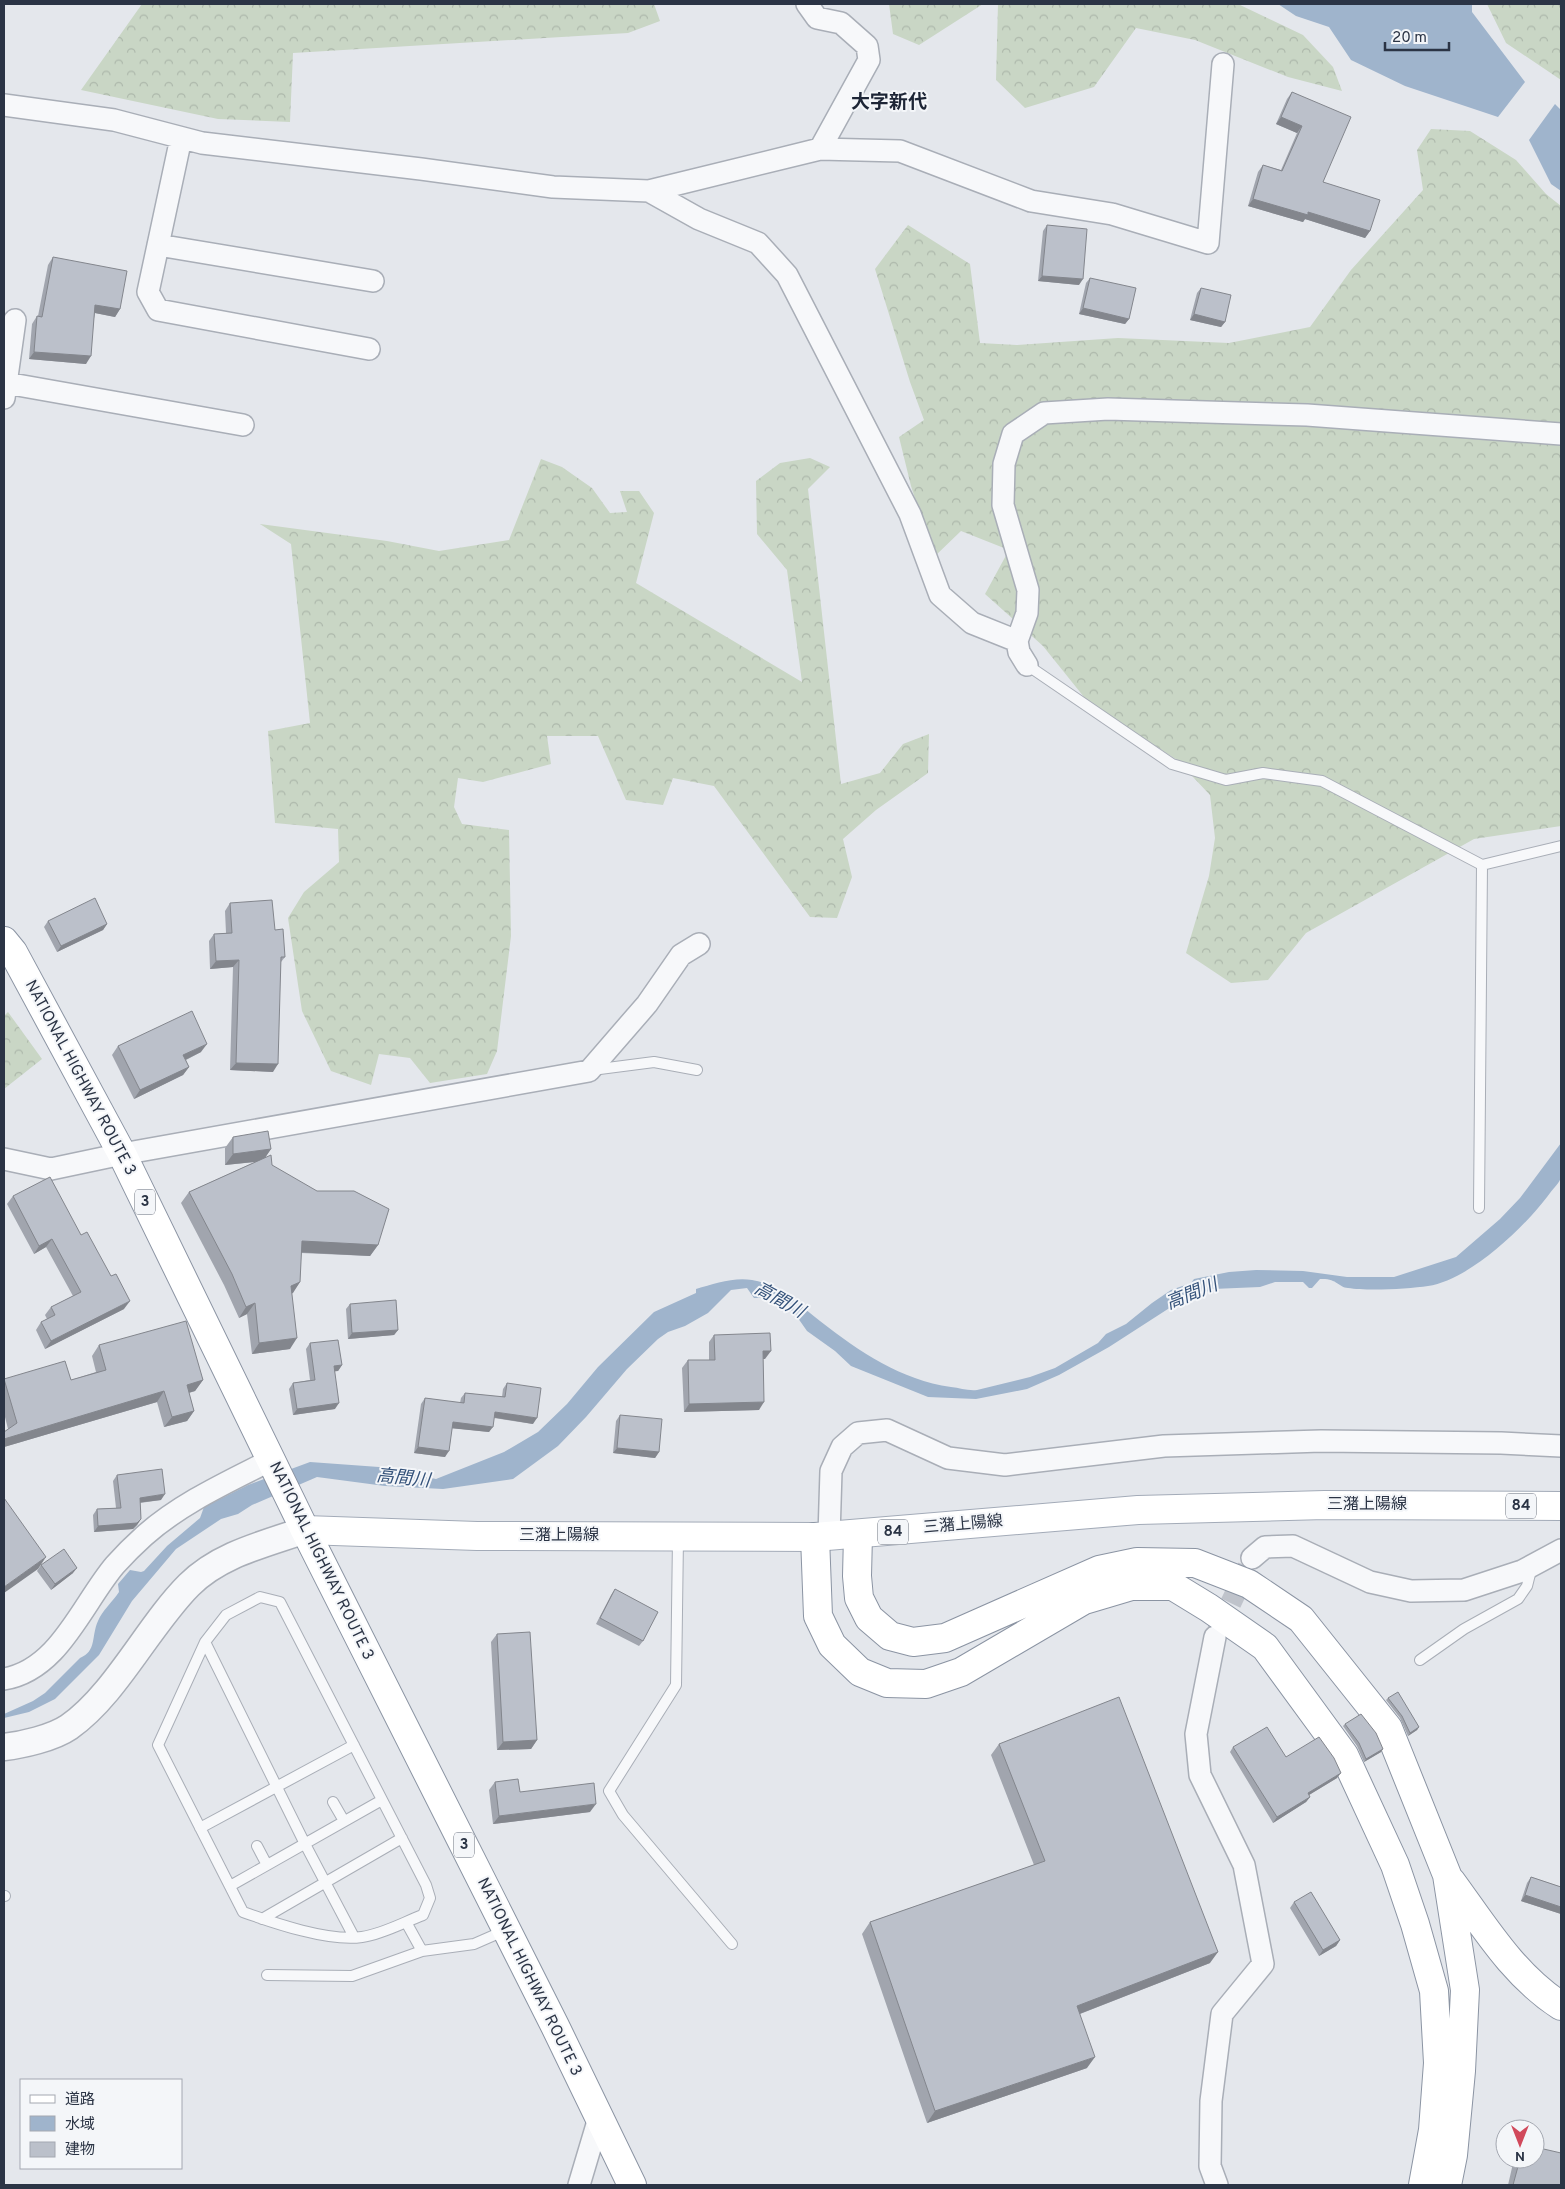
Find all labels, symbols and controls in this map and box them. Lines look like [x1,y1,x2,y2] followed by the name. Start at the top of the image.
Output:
[1385,20,1449,52] scale bar
[1392,29,1427,48] text: 20 m
[851,91,927,115] district label: 大字新代
[20,977,140,1179] street label: NATIONAL HIGHWAY ROUTE 3
[135,1190,155,1214] road number: 3
[1163,1273,1223,1316] water label: 高間川
[750,1278,810,1325] water label: 高間川
[264,1459,378,1663] street label: NATIONAL HIGHWAY ROUTE 3
[375,1465,433,1493] water label: 高間川
[1506,1494,1536,1518] road number: 84
[1327,1495,1407,1515] street label: 三潴上陽線
[922,1512,1004,1538] street label: 三潴上陽線
[878,1520,908,1544] road number: 84
[519,1526,599,1546] street label: 三潴上陽線
[454,1832,474,1858] road number: 3
[472,1875,586,2079] street label: NATIONAL HIGHWAY ROUTE 3
[20,2079,182,2169] legend
[65,2091,95,2110] text: 道路
[65,2116,95,2135] text: 水域
[1495,2119,1545,2169] north arrow
[65,2141,95,2160] text: 建物
[1515,2147,1525,2164] text: N

